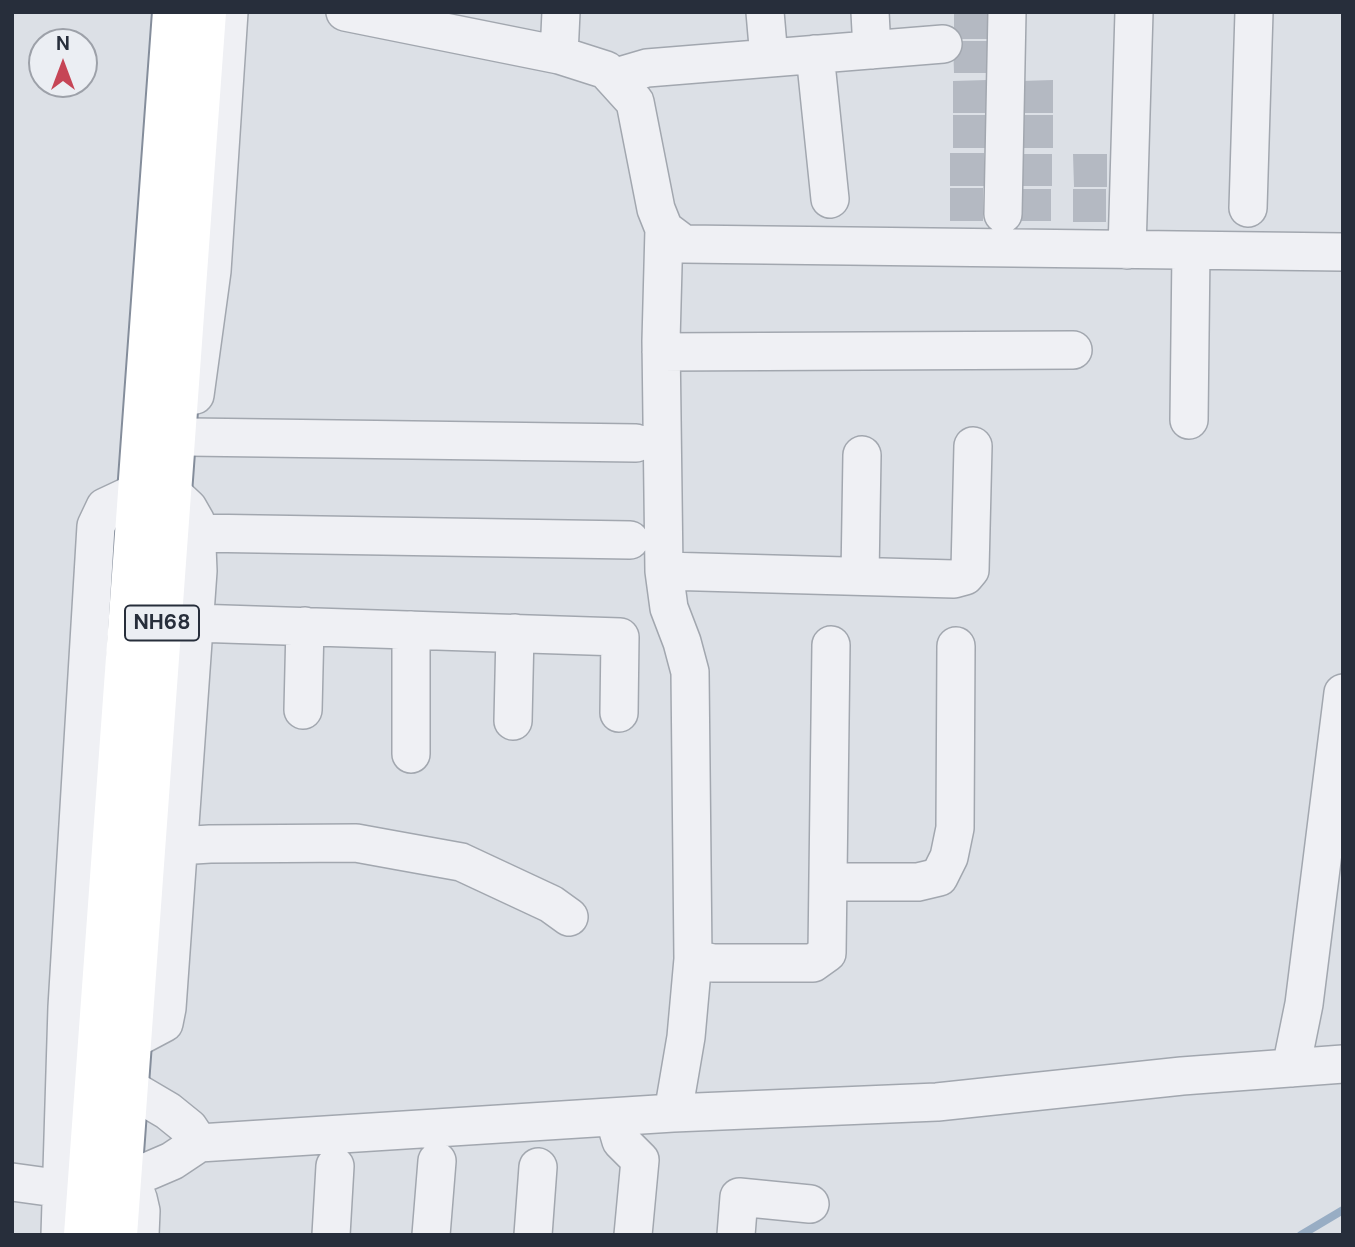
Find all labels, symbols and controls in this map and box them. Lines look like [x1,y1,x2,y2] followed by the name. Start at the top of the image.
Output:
[28,28,98,98] north arrow
[56,31,70,56] text: N
[125,606,199,640] road number: NH68

